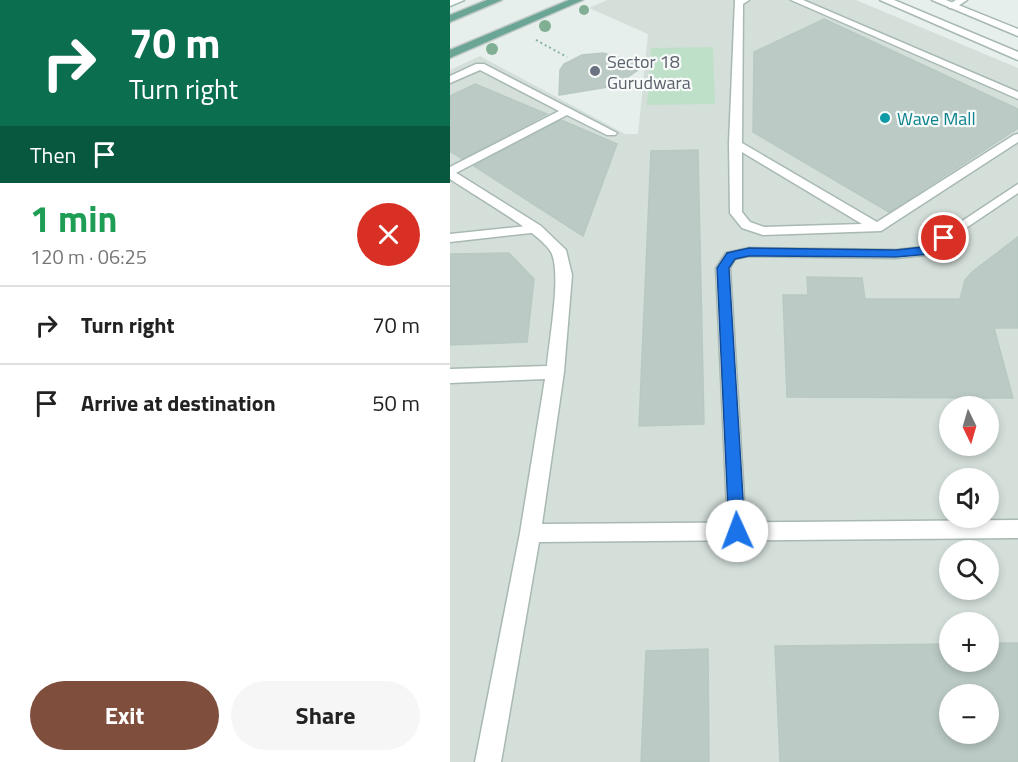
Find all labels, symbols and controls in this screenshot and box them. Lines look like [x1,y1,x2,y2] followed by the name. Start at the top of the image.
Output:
[129,10,221,74] text: 70 m
[30,24,108,102] icon: right
[607,48,691,96] place label: Sector 18 Gurudwara
[588,64,602,78] marker: Sector 18 Gurudwara
[129,68,238,109] text: Turn right
[897,105,976,132] place label: Wave Mall
[878,111,892,125] marker: Wave Mall
[30,138,76,172] text: Then
[88,138,121,171] icon: arrive
[30,191,117,246] text: 1 min
[357,203,420,266] button: close
[918,212,969,263] pin
[927,221,960,254] icon: arrive
[30,241,147,272] text: 120 m · 06:25
[81,308,175,342] text: Turn right
[372,308,420,342] text: 70 m
[30,309,63,342] icon: right
[81,386,276,420] text: Arrive at destination
[372,386,420,420] text: 50 m
[30,387,63,420] icon: arrive
[939,396,999,456] north arrow
[939,396,999,744] map controls
[939,468,999,528] button: sound
[705,499,769,563] position arrow
[939,540,999,600] button: search
[939,612,999,672] button: +
[30,681,219,750] button: Exit
[231,681,420,750] button: Share
[939,684,999,744] button: −

